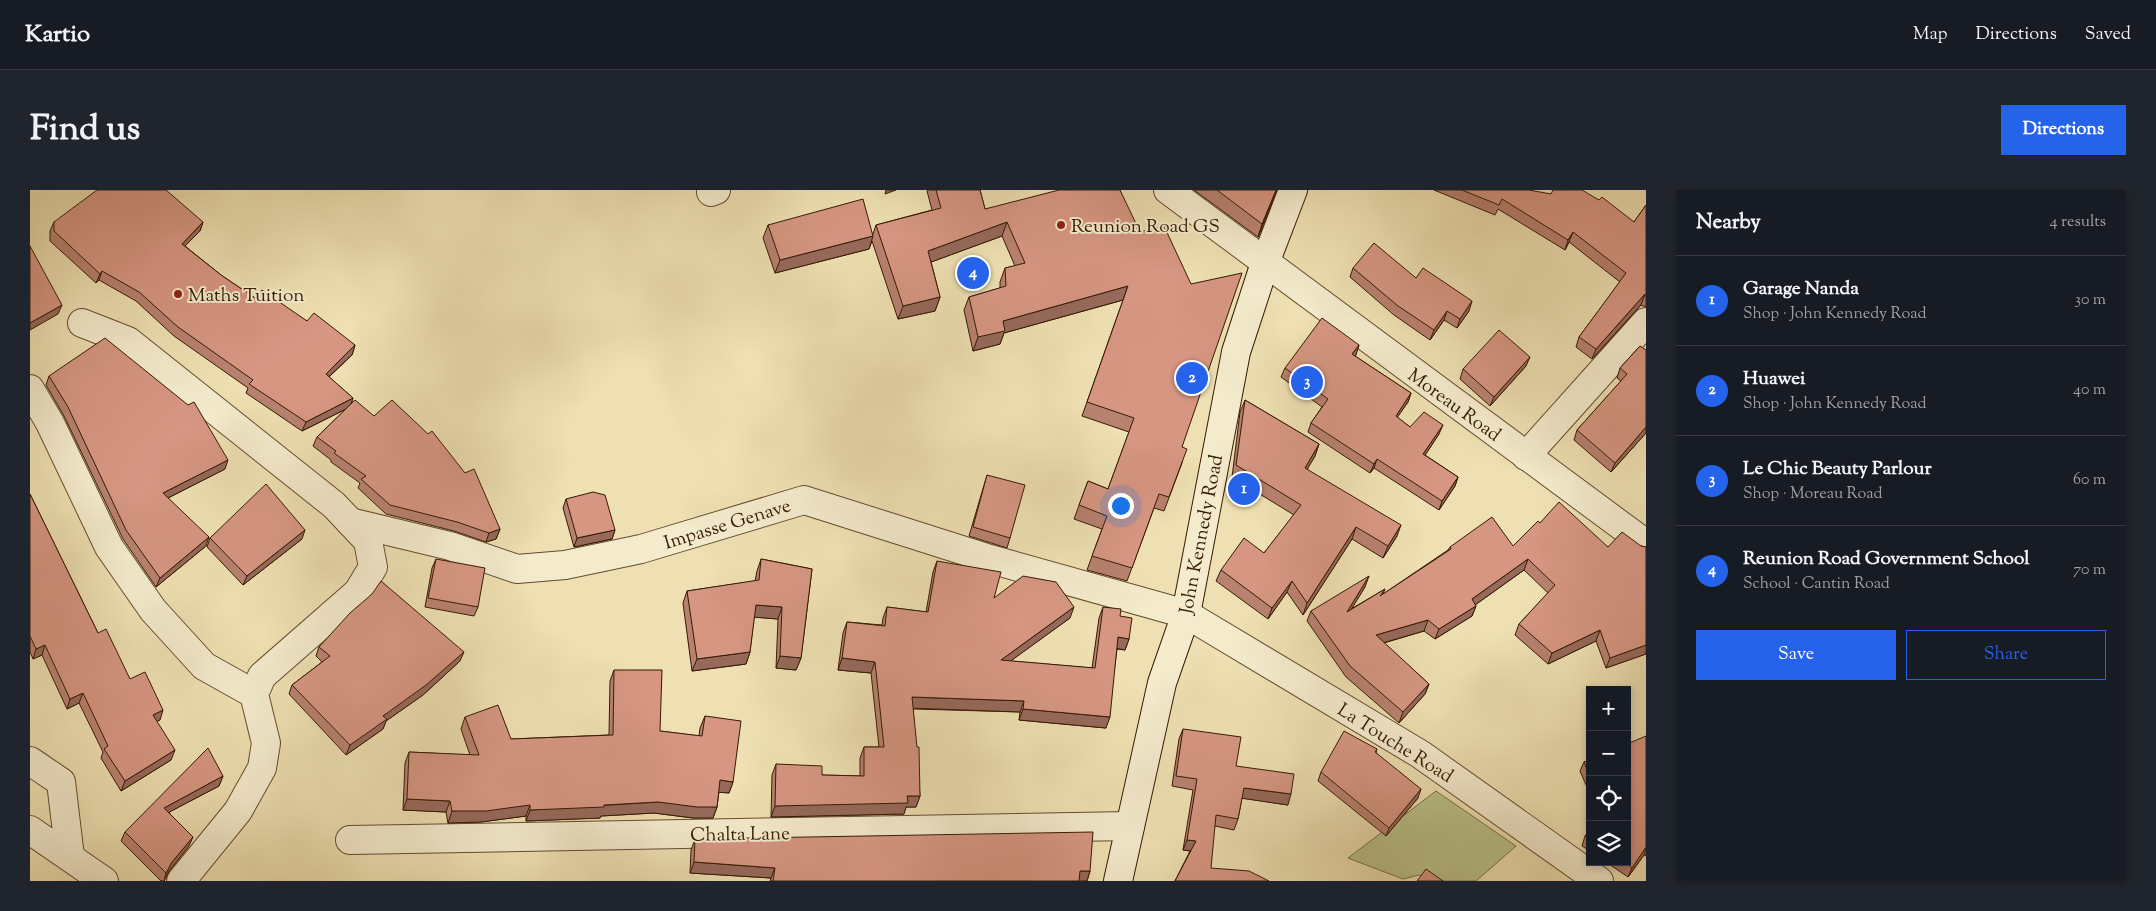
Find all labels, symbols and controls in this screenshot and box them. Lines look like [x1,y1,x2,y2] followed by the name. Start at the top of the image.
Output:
[25,18,90,52] text: Kartio
[1913,22,1948,48] text: Map
[1976,22,2057,48] text: Directions
[2085,22,2131,48] text: Saved
[30,105,140,156] text: Find us
[2001,105,2126,155] button: Directions
[1696,208,1761,238] text: Nearby
[2050,211,2106,234] text: 4 results
[1071,214,1220,241] place label: Reunion Road GS
[1055,219,1067,231] marker: Reunion Road GS
[957,254,989,292] pin: 4
[1743,276,1859,303] text: Garage Nanda
[188,283,305,310] place label: Maths Tuition
[172,288,184,300] marker: Maths Tuition
[1709,289,1715,312] text: 1
[2075,289,2106,312] text: 30 m
[1743,303,1926,326] text: Shop · John Kennedy Road
[1176,359,1208,397] pin: 2
[1291,363,1323,401] pin: 3
[1401,363,1506,449] street label: Moreau Road
[1743,366,1805,393] text: Huawei
[1708,379,1716,402] text: 2
[2073,379,2106,402] text: 40 m
[1743,393,1926,416] text: Shop · John Kennedy Road
[1174,452,1231,618] street label: John Kennedy Road
[1743,456,1932,483] text: Le Chic Beauty Parlour
[1709,469,1715,492] text: 3
[2073,469,2106,492] text: 60 m
[1228,470,1260,508] pin: 1
[1743,483,1883,506] text: Shop · Moreau Road
[661,493,795,557] street label: Impasse Genave
[1108,493,1134,519] your location
[1743,546,2030,573] text: Reunion Road Government School
[1708,559,1716,582] text: 4
[2073,559,2106,582] text: 70 m
[1743,573,1890,596] text: School · Cantin Road
[1696,630,1896,680] button: Save
[1906,630,2106,680] button: Share
[1586,686,1631,866] map controls
[1586,686,1631,731] button: +
[1331,698,1458,791] street label: La Touche Road
[1586,731,1631,776] button: −
[1586,776,1631,821] button: locate
[690,821,790,850] street label: Chalta Lane
[1586,821,1631,866] button: layers

